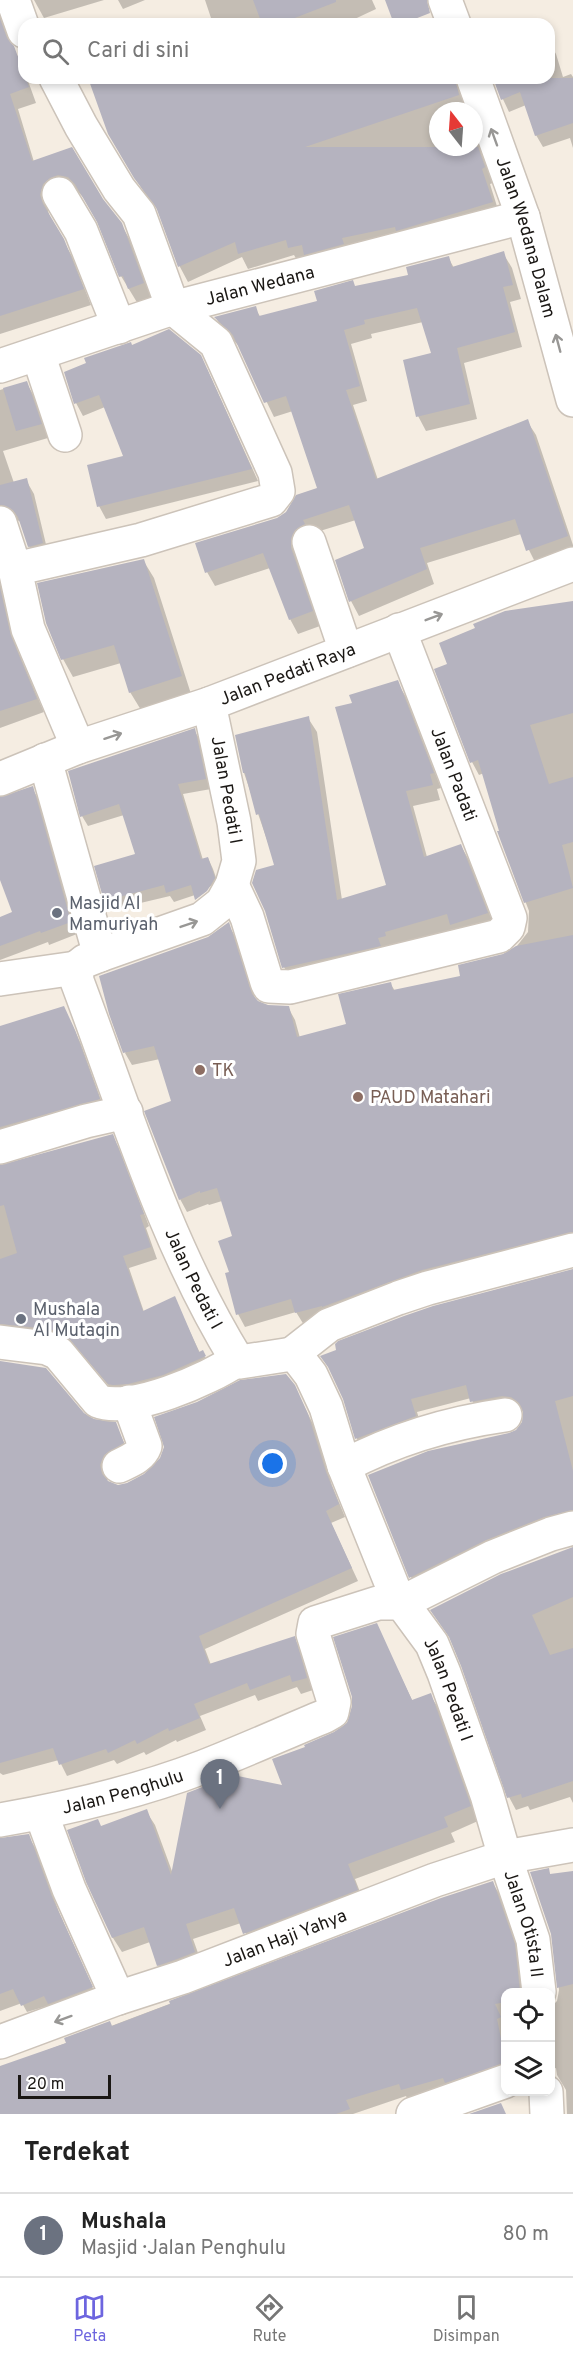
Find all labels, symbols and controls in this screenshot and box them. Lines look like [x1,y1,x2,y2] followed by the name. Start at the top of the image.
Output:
[18,18,555,84] search box
[39,35,72,68] icon: search
[87,38,189,65] text: Cari di sini
[429,102,483,156] north arrow
[488,128,499,147] one-way arrow
[489,154,560,321] street label: Jalan Wedana Dalam
[203,262,317,312] street label: Jalan Wedana
[551,334,563,353] one-way arrow
[424,611,443,622] one-way arrow
[216,639,359,712] street label: Jalan Pedati Raya
[424,724,481,825] street label: Jalan Padati
[103,729,122,740] one-way arrow
[205,735,246,846] street label: Jalan Pedati I
[69,893,158,937] place label: Masjid Al Mamuriyah
[50,906,64,920] marker: Masjid Al Mamuriyah
[179,918,198,929] one-way arrow
[212,1060,234,1083] place label: TK
[193,1063,207,1077] marker: TK
[370,1087,491,1110] place label: PAUD Matahari
[351,1090,365,1104] marker: PAUD Matahari
[158,1225,227,1334] street label: Jalan Pedati I
[33,1299,120,1343] place label: Mushala Al Mutaqin
[14,1312,28,1326] marker: Mushala Al Mutaqin
[258,1449,287,1478] your location
[418,1633,477,1745] street label: Jalan Pedati I
[200,1760,240,1809] pin: 1
[60,1765,187,1821] street label: Jalan Penghulu
[497,1867,547,1979] street label: Jalan Otista II
[220,1905,350,1974] street label: Jalan Haji Yahya
[501,1988,555,2096] map controls
[501,1988,555,2042] button: locate
[54,2014,73,2025] one-way arrow
[501,2042,555,2096] button: layers
[18,2072,111,2100] scale bar
[27,2075,64,2095] text: 20 m
[24,2137,130,2170] text: Terdekat
[81,2209,167,2236] text: Mushala
[40,2222,48,2248] text: 1
[503,2222,549,2248] text: 80 m
[81,2236,286,2262] text: Masjid · Jalan Penghulu
[73,2291,106,2347] tab: Peta
[252,2291,286,2347] tab: Rute
[433,2291,500,2347] tab: Disimpan

